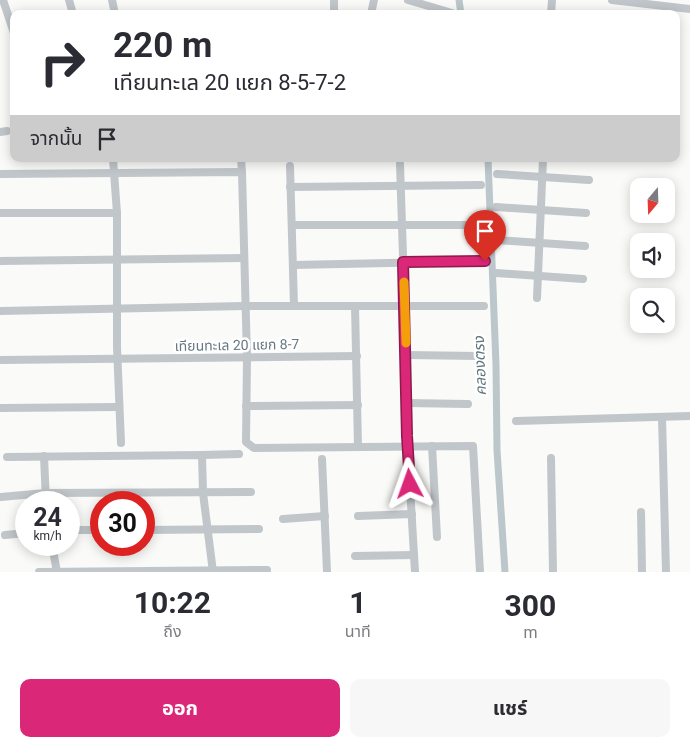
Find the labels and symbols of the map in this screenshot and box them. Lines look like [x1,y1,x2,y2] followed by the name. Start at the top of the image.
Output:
[630,178,675,222] north arrow
[464,210,506,261] pin
[470,335,490,396] water label: คลองตรง
[174,336,300,354] street label: เทียนทะเล 20 แยก 8-7
[383,457,435,509] position arrow
[90,491,155,556] speed limit sign: 30

